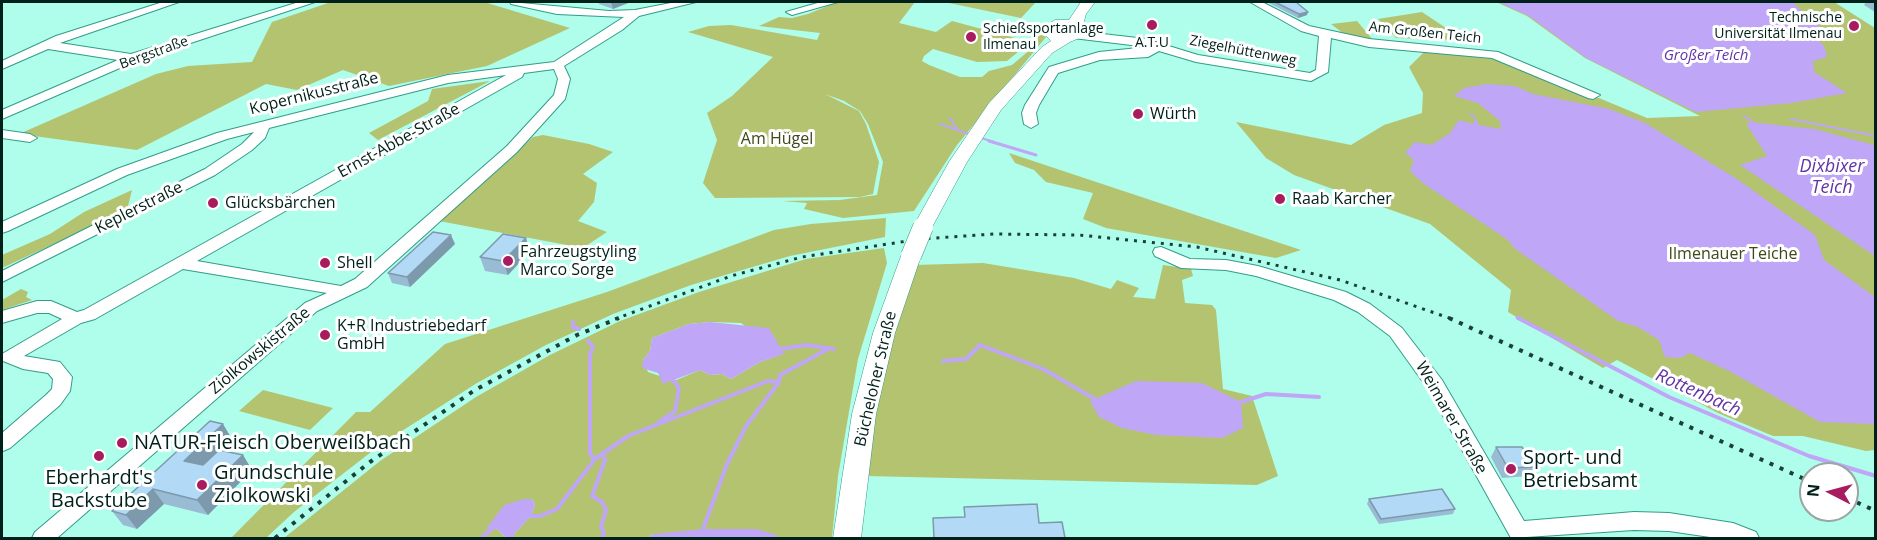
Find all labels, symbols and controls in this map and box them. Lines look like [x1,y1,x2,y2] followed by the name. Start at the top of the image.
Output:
[1714,10,1842,42] place label: Technische Universität Ilmenau
[1145,18,1159,32] marker: A.T.U
[1368,19,1482,47] street label: Am Großen Teich
[1847,19,1861,33] marker: Technische Universität Ilmenau
[983,21,1104,54] place label: Schießsportanlage Ilmenau
[964,30,978,44] marker: Schießsportanlage Ilmenau
[1188,32,1298,70] street label: Ziegelhüttenweg
[117,33,191,73] street label: Bergstraße
[1135,35,1169,51] place label: A.T.U
[1664,47,1748,65] water label: Großer Teich
[248,69,380,119] street label: Kopernikusstraße
[335,100,463,182] street label: Ernst-Abbe-Straße
[1150,104,1197,124] place label: Würth
[1131,107,1145,121] marker: Würth
[741,129,813,149] park label: Am Hügel
[1800,156,1864,198] water label: Dixbixer Teich
[92,178,186,238] street label: Keplerstraße
[1292,189,1392,209] place label: Raab Karcher
[1273,192,1287,206] marker: Raab Karcher
[225,193,336,213] place label: Glücksbärchen
[206,196,220,210] marker: Glücksbärchen
[520,242,636,280] place label: Fahrzeugstyling Marco Sorge
[1669,244,1797,264] park label: Ilmenauer Teiche
[337,253,373,273] place label: Shell
[501,254,515,268] marker: Fahrzeugstyling Marco Sorge
[318,256,332,270] marker: Shell
[206,303,314,399] street label: Ziolkowskistraße
[851,309,901,449] street label: Bücheloher Straße
[337,316,486,354] place label: K+R Industriebedarf GmbH
[318,328,332,342] marker: K+R Industriebedarf GmbH
[1411,358,1491,478] street label: Weimarer Straße
[1652,365,1744,421] water label: Rottenbach
[134,431,411,455] place label: NATUR-Fleisch Oberweißbach
[115,436,129,450] marker: NATUR-Fleisch Oberweißbach
[1523,446,1637,493] place label: Sport- und Betriebsamt
[92,449,106,463] marker: Eberhardt's Backstube
[214,461,333,508] place label: Grundschule Ziolkowski
[1504,462,1518,476] marker: Sport- und Betriebsamt
[1799,462,1859,522] north arrow
[45,466,153,513] place label: Eberhardt's Backstube
[195,478,209,492] marker: Grundschule Ziolkowski
[1801,483,1825,498] text: N

